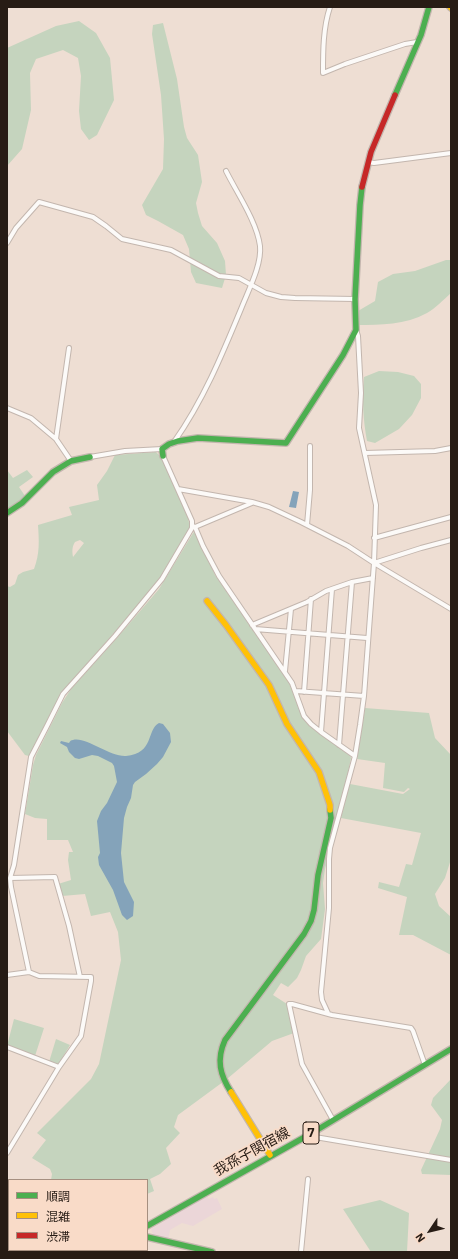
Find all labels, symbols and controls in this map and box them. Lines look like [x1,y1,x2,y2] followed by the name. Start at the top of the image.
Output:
[303,1122,319,1144] road number: 7
[211,1124,293,1180] street label: 我孫子関宿線
[8,1179,148,1251] legend
[46,1189,70,1204] text: 順調
[46,1209,70,1224] text: 混雑
[410,1211,450,1251] north arrow
[46,1229,70,1244] text: 渋滞
[412,1231,428,1245] text: N

